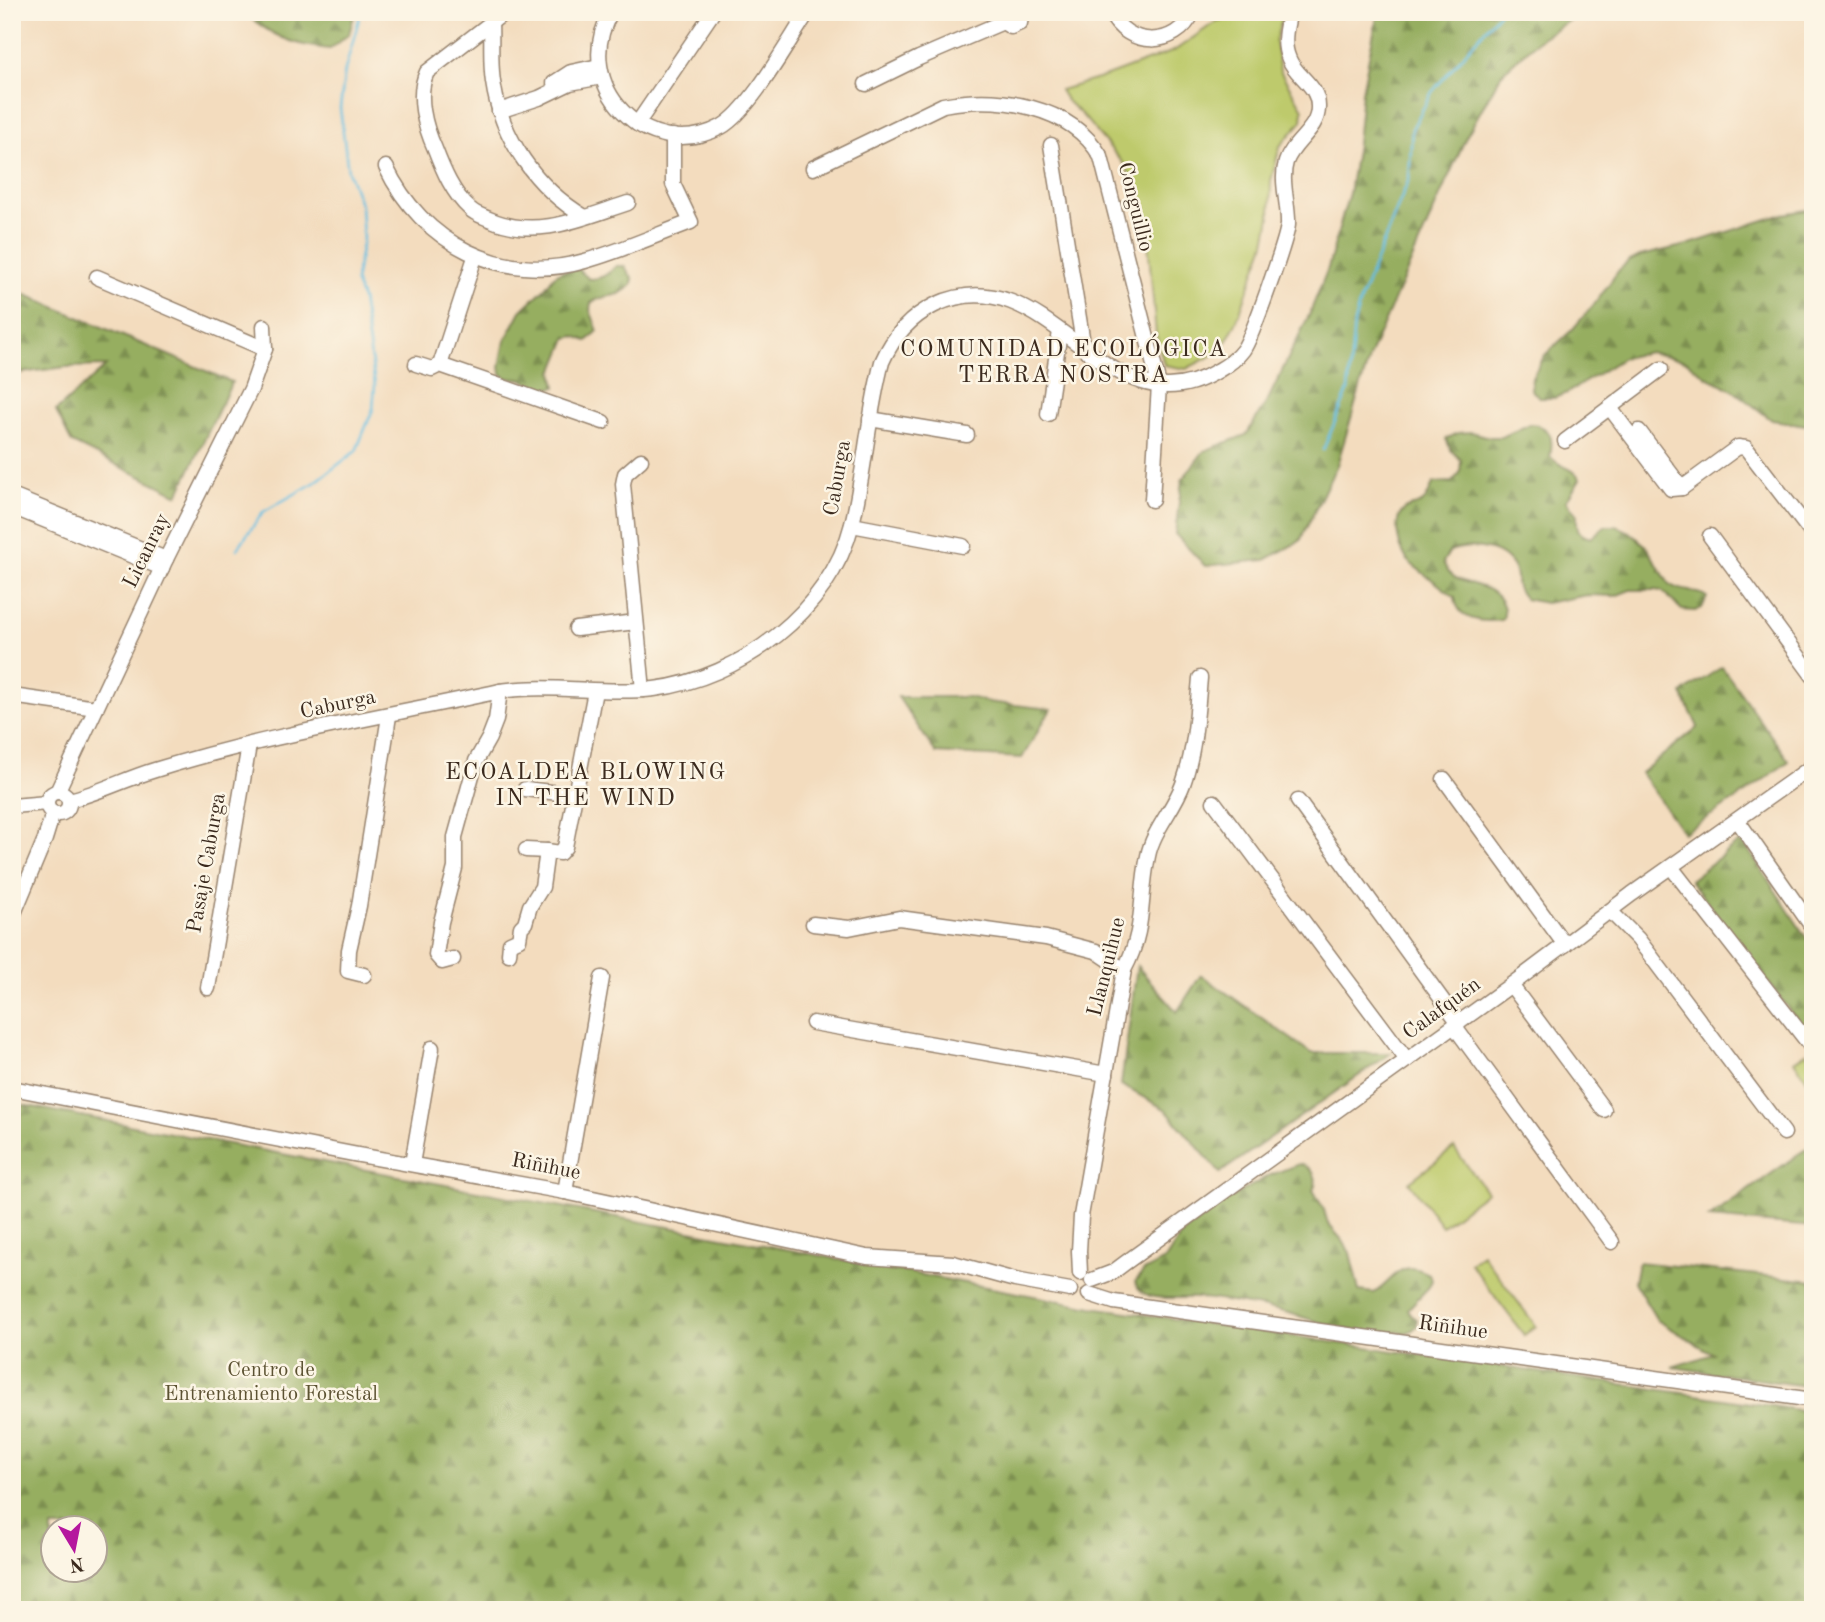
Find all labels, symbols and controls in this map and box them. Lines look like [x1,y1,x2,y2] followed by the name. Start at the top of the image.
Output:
[1114,160,1156,254] street label: Conguillio
[900,333,1228,387] district label: COMUNIDAD ECOLÓGICA TERRA NOSTRA
[821,438,855,518] street label: Caburga
[120,510,174,592] street label: Licanray
[298,687,378,723] street label: Caburga
[445,761,727,810] district label: ECOALDEA BLOWING IN THE WIND
[184,791,230,935] street label: Pasaje Caburga
[1085,915,1129,1019] street label: Llanquihue
[1399,974,1485,1044] street label: Calafquén
[510,1150,582,1184] street label: Riñihue
[1417,1313,1489,1343] street label: Riñihue
[164,1360,378,1405] park label: Centro de Entrenamiento Forestal
[38,1514,108,1584] north arrow
[67,1553,85,1574] text: N

